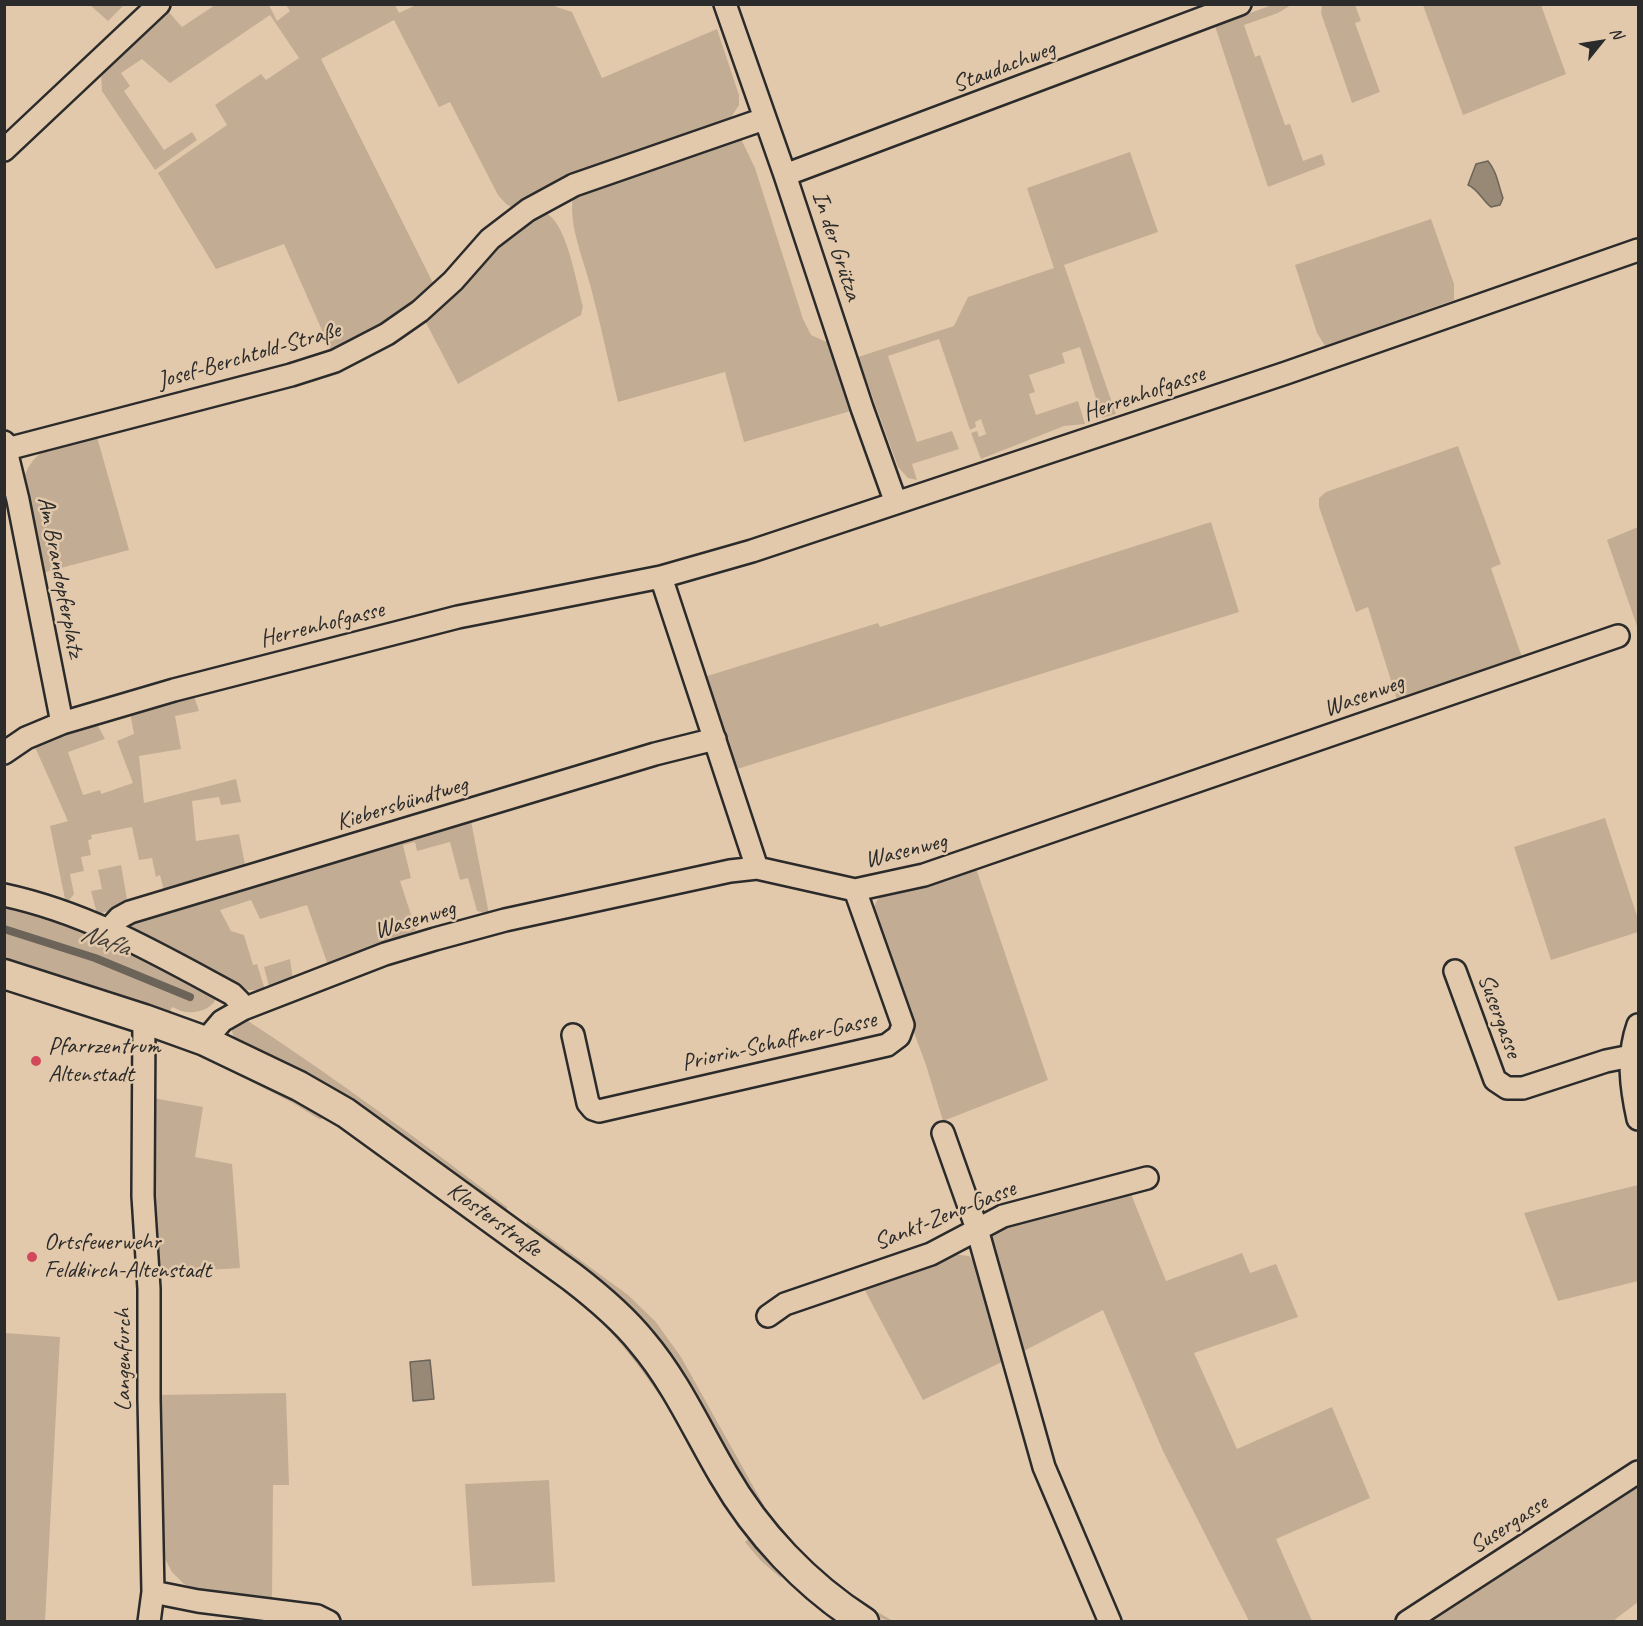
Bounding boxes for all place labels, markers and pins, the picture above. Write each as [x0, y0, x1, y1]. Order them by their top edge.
place label: Pfarrzentrum Altenstadt [48, 1033, 160, 1089]
marker: Pfarrzentrum Altenstadt [29, 1054, 43, 1068]
place label: Ortsfeuerwehr Feldkirch-Altenstadt [44, 1229, 211, 1285]
marker: Ortsfeuerwehr Feldkirch-Altenstadt [25, 1250, 39, 1264]

